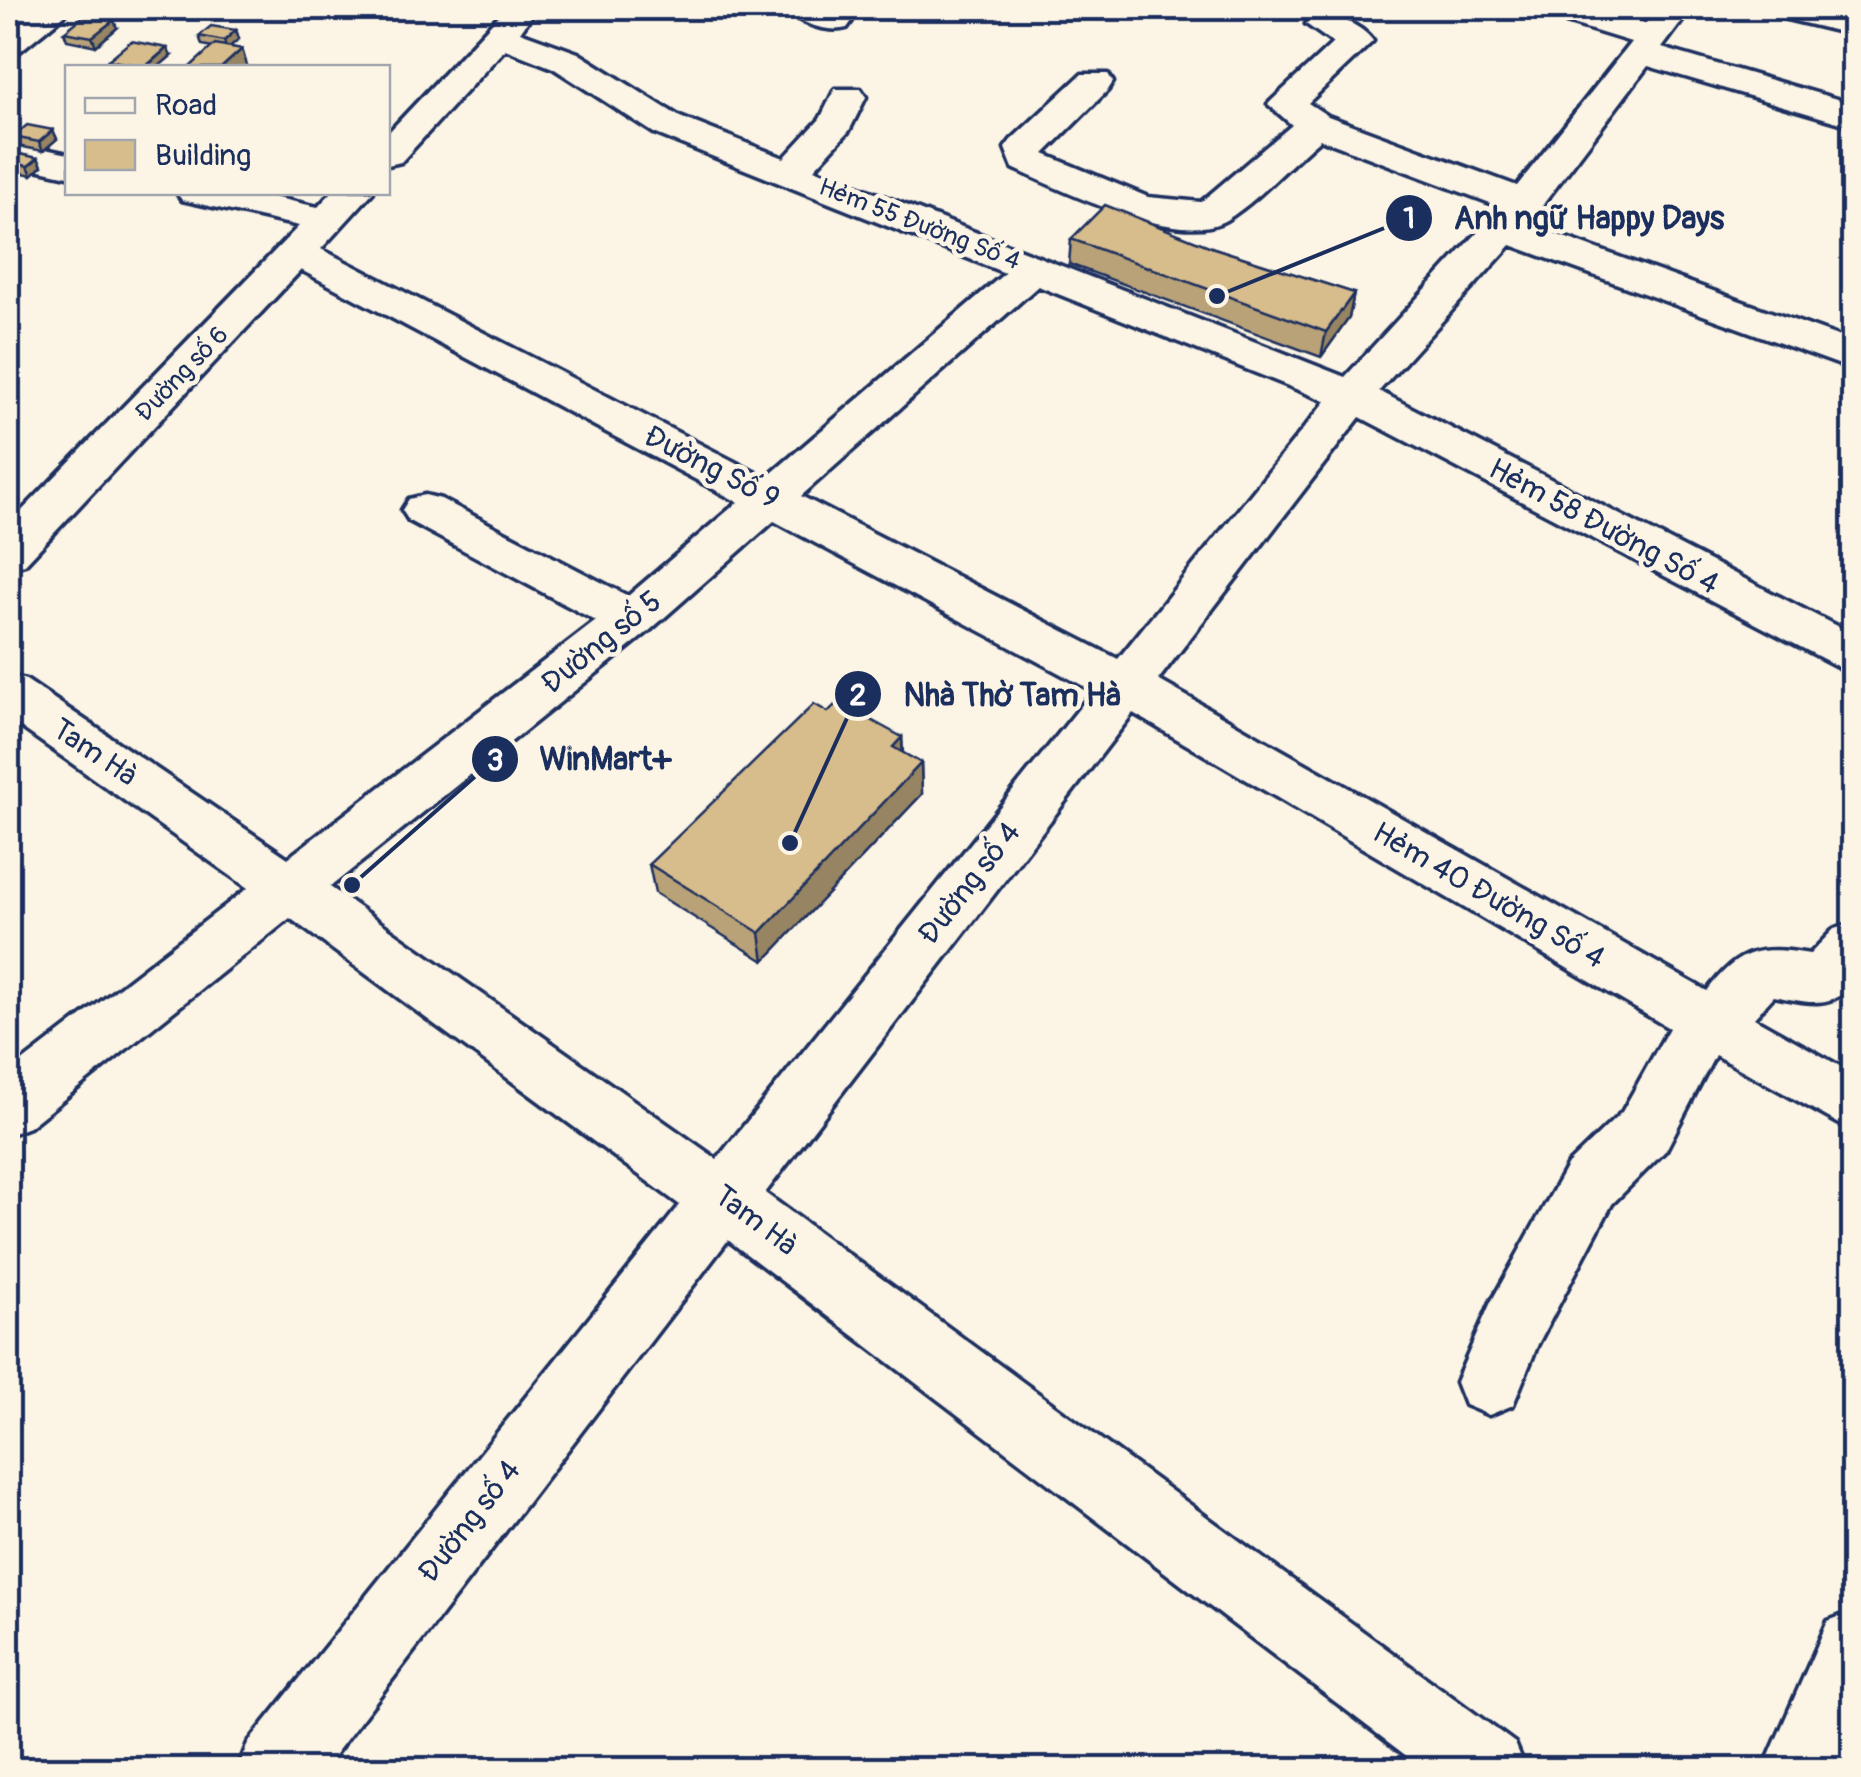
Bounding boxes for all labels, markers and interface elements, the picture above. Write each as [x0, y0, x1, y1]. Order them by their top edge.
legend [65, 65, 390, 195]
text: Road [155, 87, 217, 124]
text: Building [155, 137, 251, 174]
street label: Hẻm 55 Đường Số 4 [814, 171, 1025, 277]
callout: Anh ngữ Happy Days [1384, 187, 1744, 249]
text: Anh ngữ Happy Days [1454, 199, 1725, 239]
text: 1 [1403, 200, 1415, 237]
street label: Đường số 6 [128, 319, 235, 428]
street label: Đường Số 9 [638, 418, 786, 517]
street label: Hẻm 58 Đường Số 4 [1483, 450, 1725, 603]
street label: Đường số 5 [534, 583, 669, 702]
callout: Nhà Thờ Tam Hà [833, 663, 1140, 725]
text: Nhà Thờ Tam Hà [903, 676, 1121, 716]
text: 2 [850, 677, 866, 714]
street label: Tam Hà [45, 711, 144, 794]
callout: WinMart+ [470, 728, 691, 790]
text: WinMart+ [539, 740, 672, 780]
text: 3 [487, 742, 503, 779]
street label: Hẻm 40 Đường Số 4 [1366, 814, 1611, 977]
street label: Đường số 4 [910, 815, 1029, 952]
street label: Tam Hà [707, 1177, 805, 1264]
street label: Đường số 4 [410, 1453, 529, 1590]

